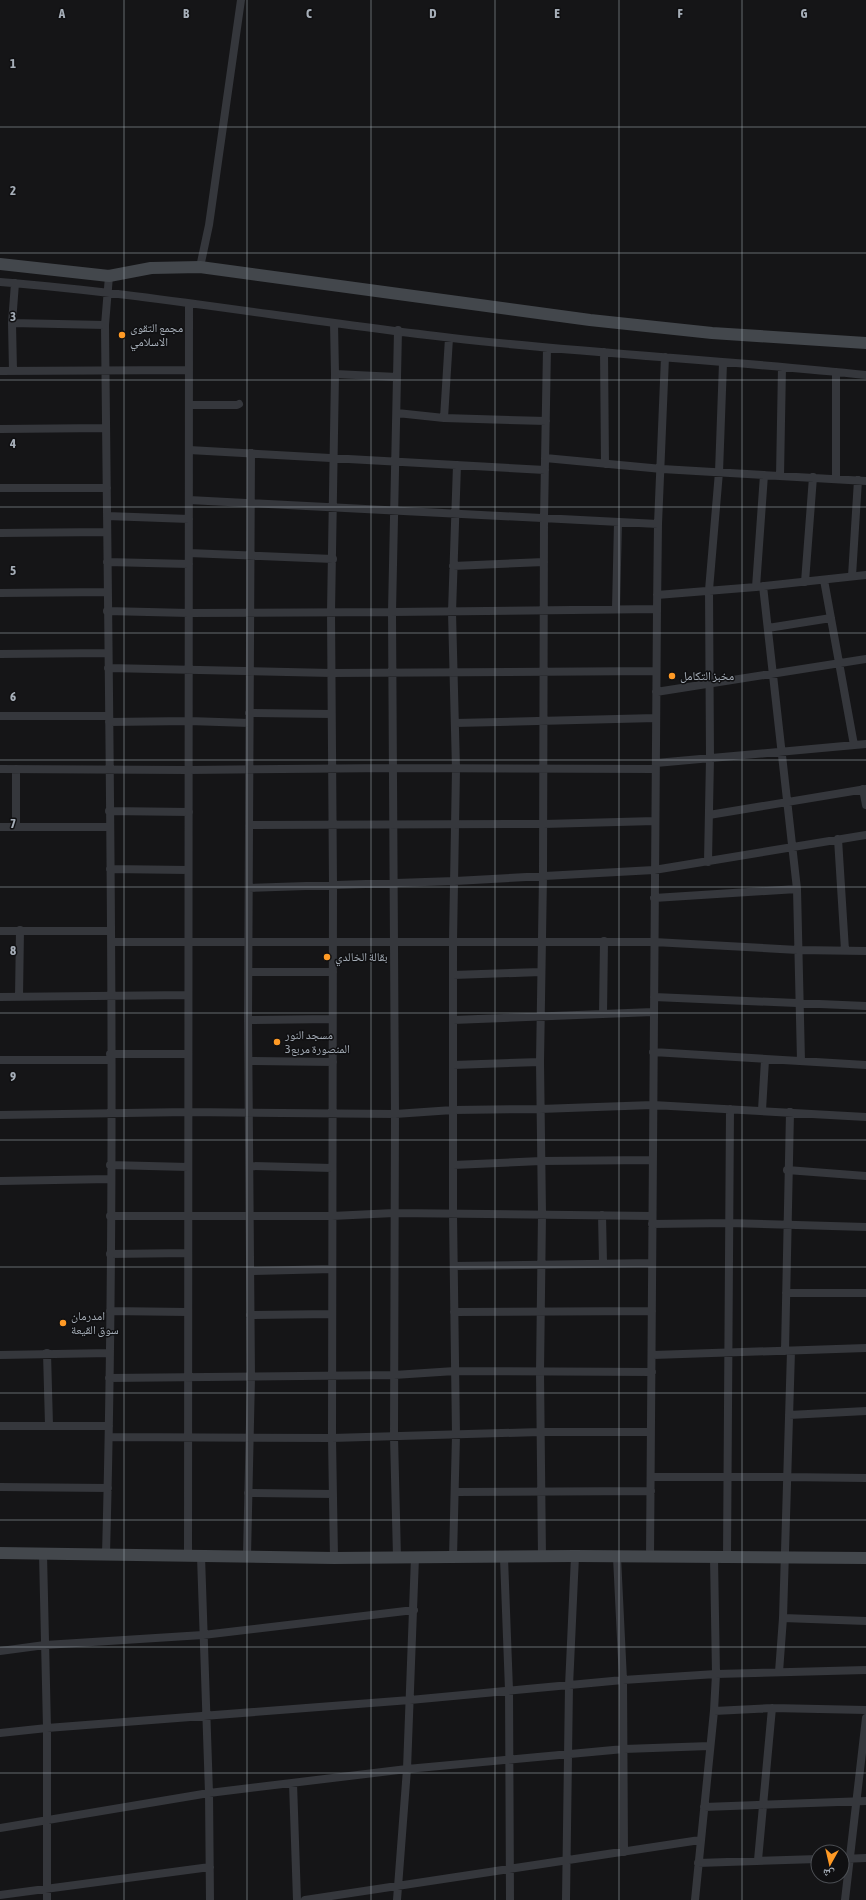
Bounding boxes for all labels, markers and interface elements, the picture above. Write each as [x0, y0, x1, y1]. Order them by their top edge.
text: A [58, 6, 66, 21]
text: B [183, 6, 190, 21]
text: C [306, 6, 312, 21]
text: D [429, 6, 437, 21]
text: E [554, 6, 560, 21]
text: F [677, 6, 683, 21]
text: G [801, 6, 808, 21]
text: 1 [10, 56, 16, 71]
text: 2 [10, 183, 16, 198]
text: 3 [10, 309, 16, 324]
place label: مجمع التقوى الاسلامي [130, 321, 183, 352]
marker: مجمع التقوى الاسلامي [117, 330, 127, 340]
text: 4 [9, 436, 16, 451]
text: 5 [10, 563, 16, 578]
place label: مخبز التكامل [680, 669, 734, 683]
marker: مخبز التكامل [667, 671, 677, 681]
text: 6 [10, 689, 16, 704]
text: 7 [10, 816, 16, 831]
text: 8 [10, 943, 16, 958]
place label: بقالة الخالدي [335, 950, 388, 967]
marker: بقالة الخالدي [322, 952, 332, 962]
place label: مسجد النور المنصورة مربع3 [284, 1028, 350, 1056]
marker: مسجد النور المنصورة مربع3 [272, 1037, 282, 1047]
text: 9 [10, 1069, 16, 1084]
place label: امدرمان سوق القيعة [71, 1309, 119, 1337]
marker: امدرمان سوق القيعة [58, 1318, 68, 1328]
north arrow [810, 1844, 850, 1884]
text: ش [822, 1865, 836, 1881]

